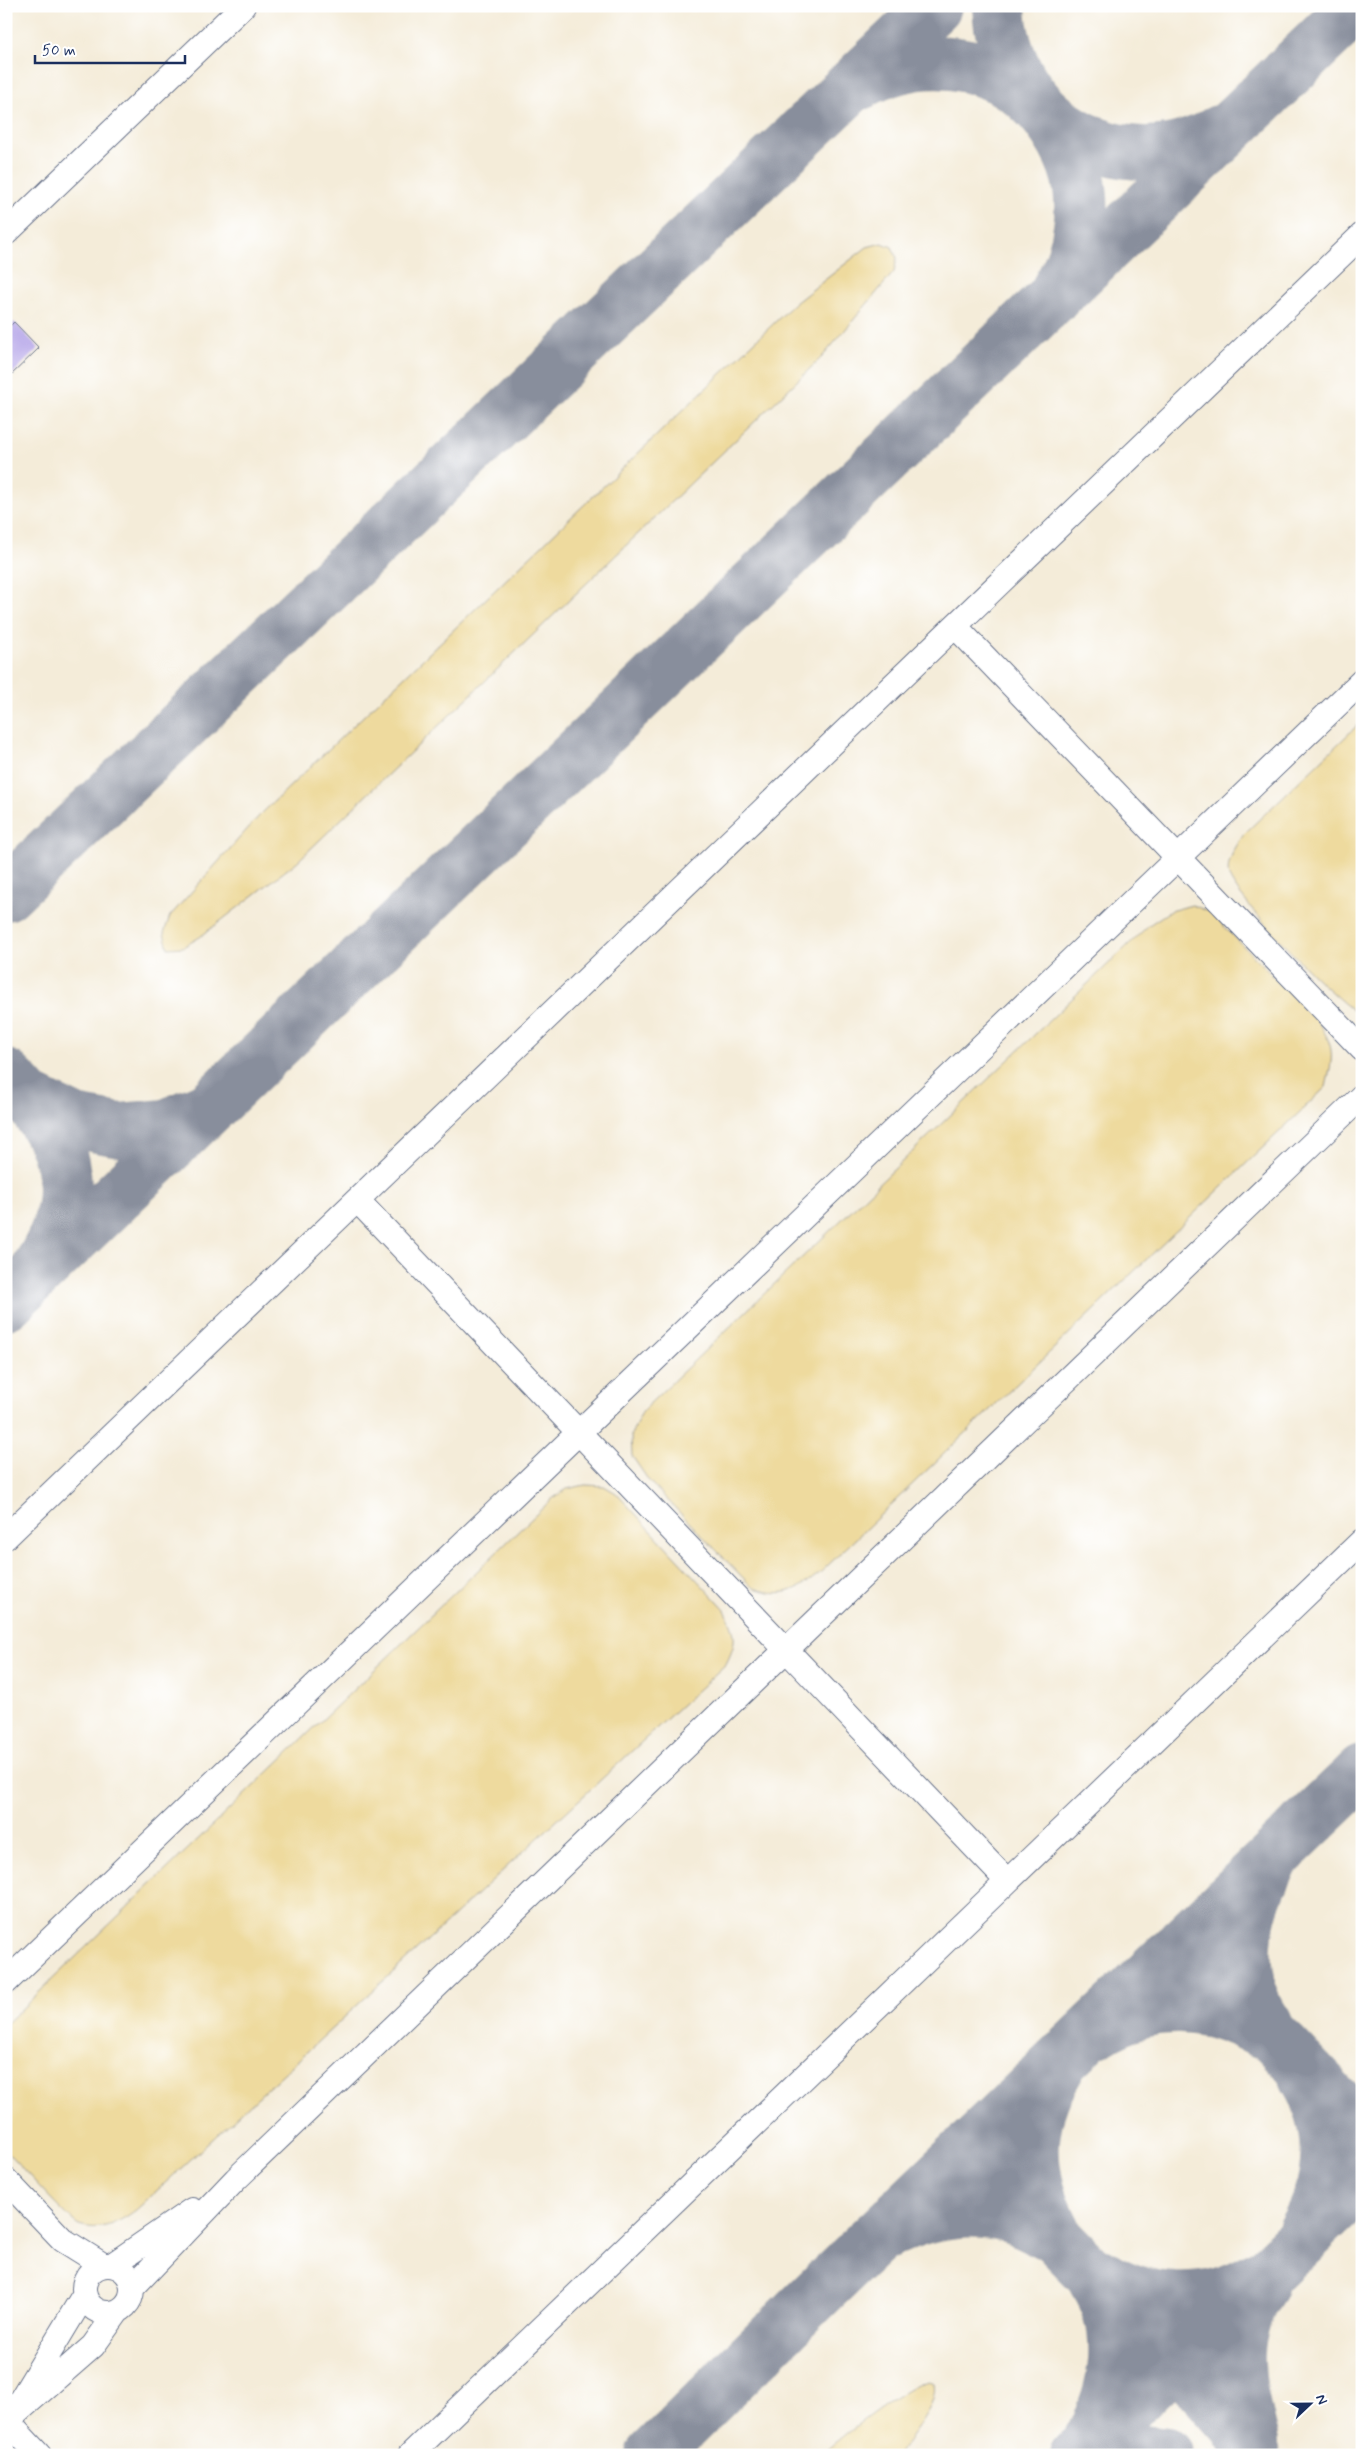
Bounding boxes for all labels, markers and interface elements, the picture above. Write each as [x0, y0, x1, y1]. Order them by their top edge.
scale bar [35, 32, 185, 64]
text: 50 m [42, 41, 76, 61]
north arrow [1286, 2378, 1336, 2428]
text: N [1311, 2392, 1331, 2407]

